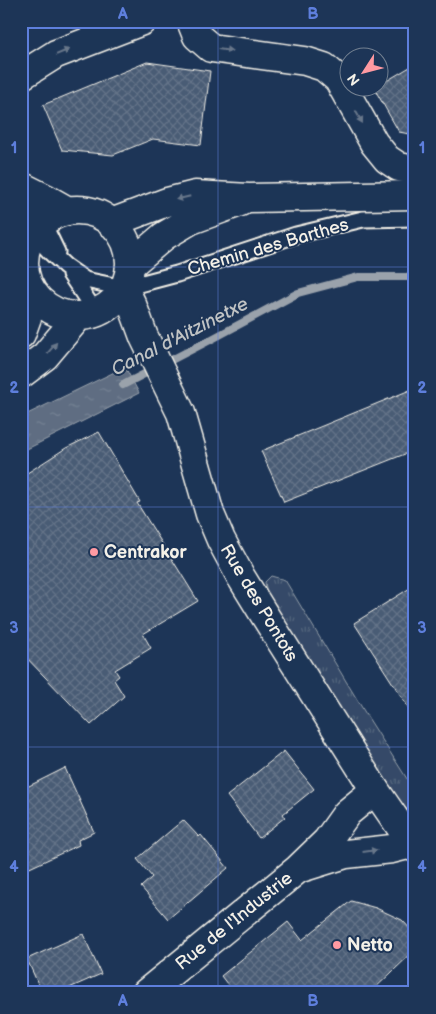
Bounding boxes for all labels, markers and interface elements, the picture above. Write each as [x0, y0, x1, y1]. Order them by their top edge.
text: A [117, 5, 128, 24]
text: B [307, 5, 319, 24]
one-way arrow [217, 46, 233, 54]
one-way arrow [56, 48, 71, 55]
north arrow [338, 48, 388, 98]
text: N [344, 70, 364, 89]
one-way arrow [355, 110, 364, 124]
text: 1 [11, 139, 17, 158]
text: 1 [419, 139, 425, 158]
one-way arrow [176, 194, 191, 202]
street label: Chemin des Barthes [185, 214, 351, 280]
water label: Canal d'Aitzinetxe [108, 293, 252, 381]
one-way arrow [46, 342, 58, 354]
text: 2 [9, 379, 19, 398]
text: 2 [417, 379, 427, 398]
street label: Rue des Pontots [216, 540, 302, 666]
place label: Centrakor [104, 542, 188, 563]
marker: Centrakor [88, 546, 100, 558]
text: 3 [9, 619, 19, 638]
text: 3 [417, 619, 427, 638]
one-way arrow [362, 847, 378, 855]
text: 4 [9, 858, 19, 877]
text: 4 [417, 858, 427, 877]
street label: Rue de l'Industrie [171, 867, 297, 975]
place label: Netto [347, 935, 393, 956]
marker: Netto [331, 939, 343, 951]
text: A [117, 992, 128, 1011]
text: B [307, 992, 319, 1011]

